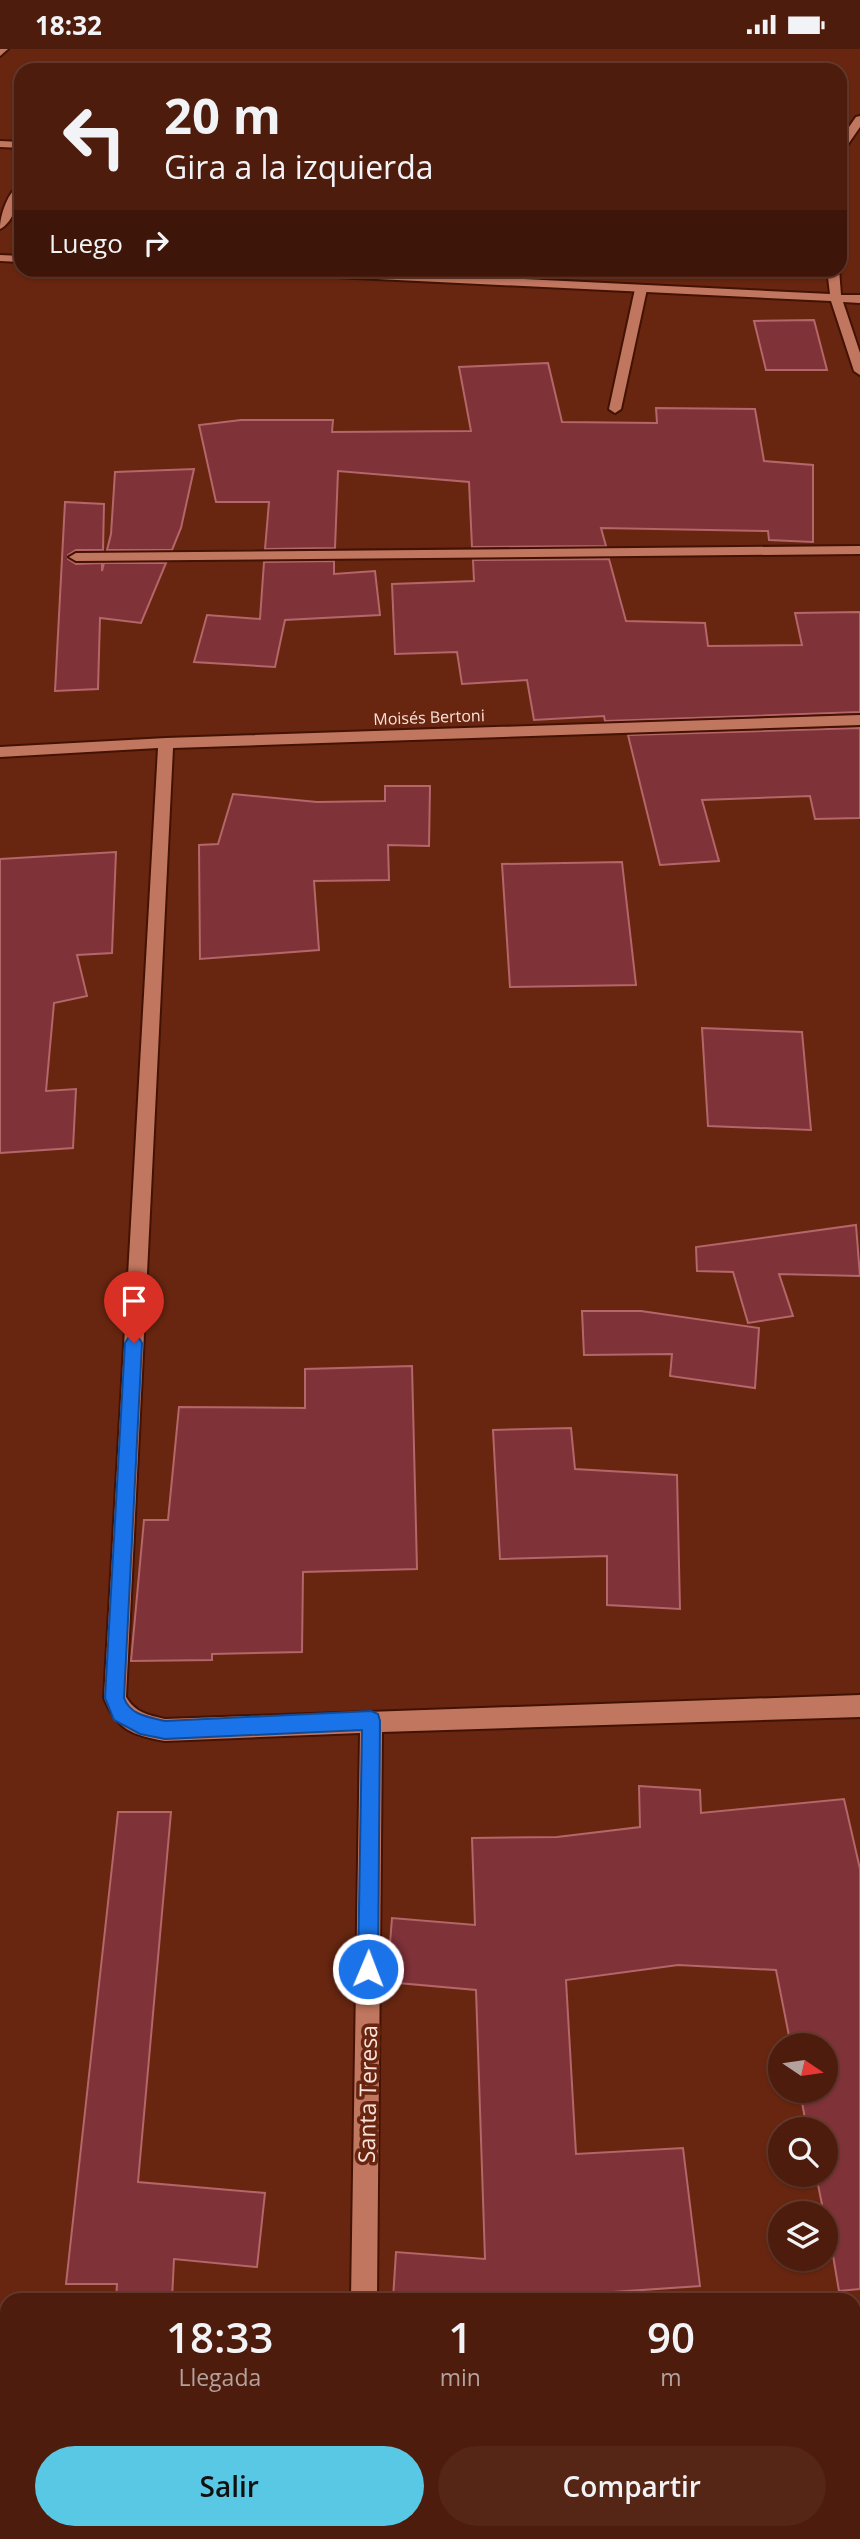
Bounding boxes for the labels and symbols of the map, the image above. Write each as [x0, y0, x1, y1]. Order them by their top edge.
street label: Moisés Bertoni [373, 704, 485, 730]
pin [104, 1271, 164, 1343]
position arrow [331, 1932, 405, 2006]
street label: Santa Teresa [350, 2025, 384, 2163]
north arrow [768, 2033, 838, 2103]

